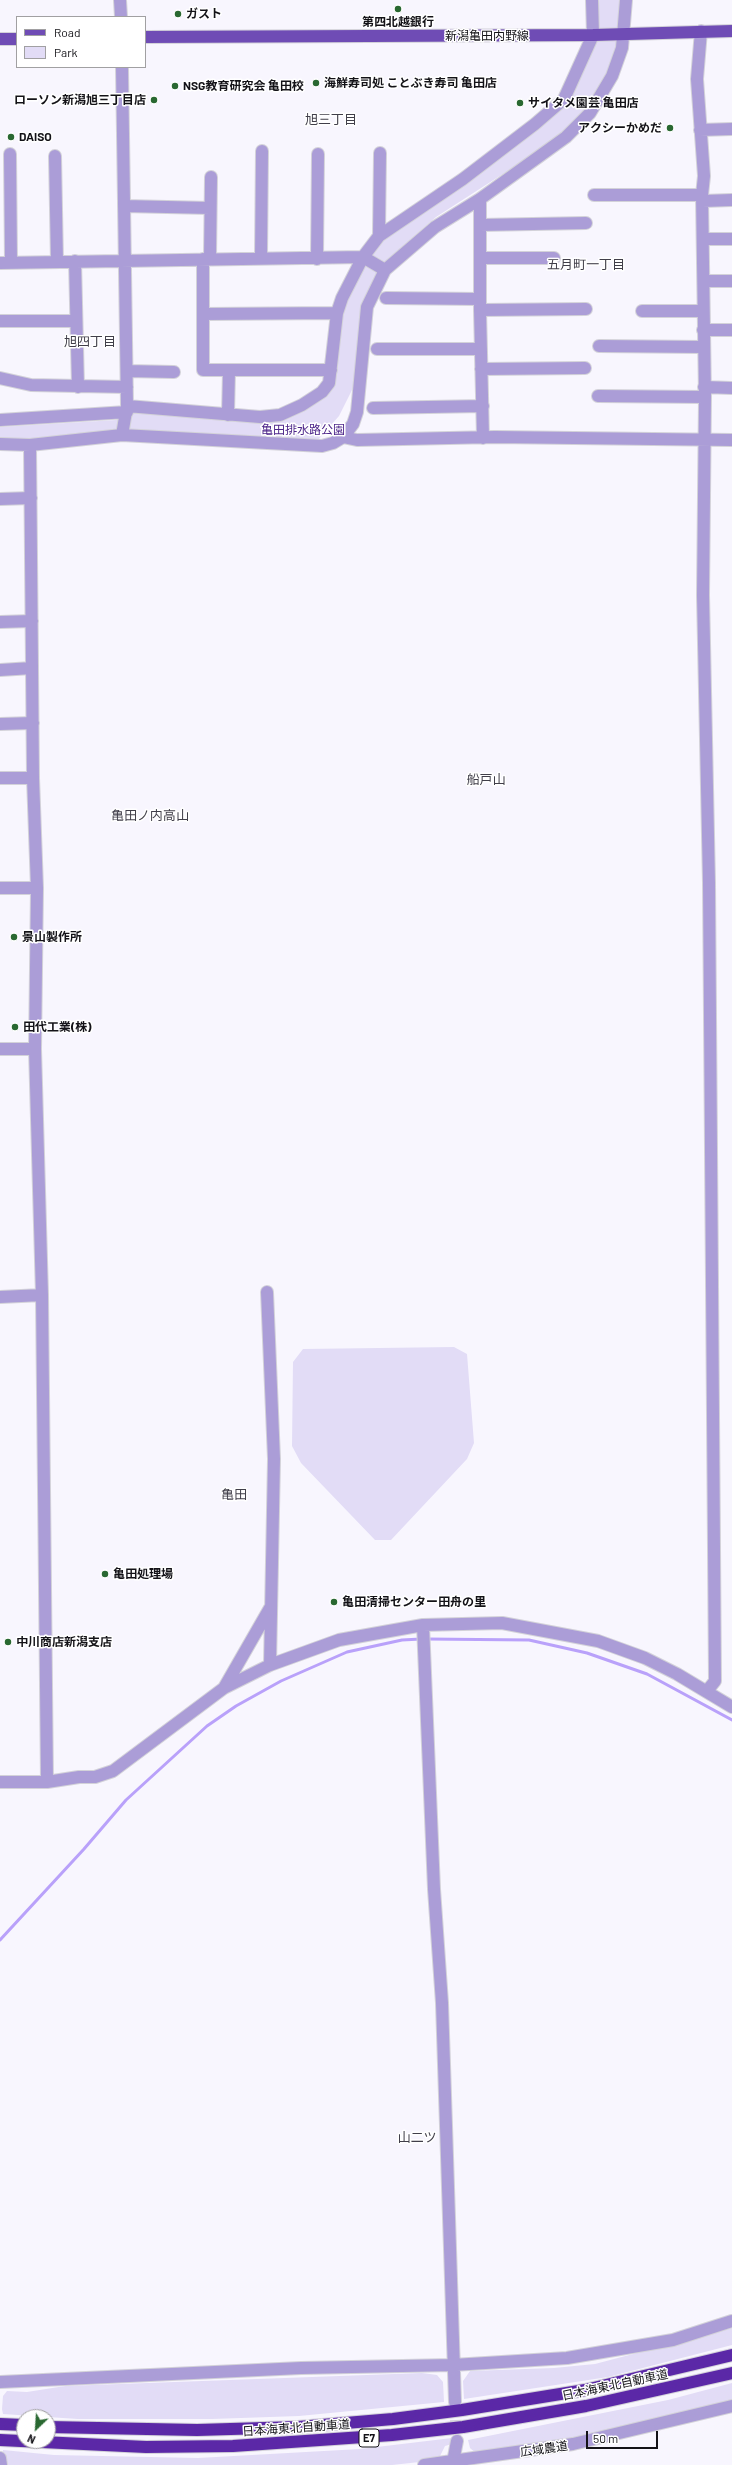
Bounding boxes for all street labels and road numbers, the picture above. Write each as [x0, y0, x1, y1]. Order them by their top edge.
street label: 新潟亀田内野線 [445, 29, 529, 43]
street label: 日本海東北自動車道 [561, 2367, 669, 2403]
street label: 日本海東北自動車道 [242, 2417, 350, 2439]
road number: E7 [359, 2429, 379, 2447]
street label: 広域農道 [519, 2439, 569, 2459]

